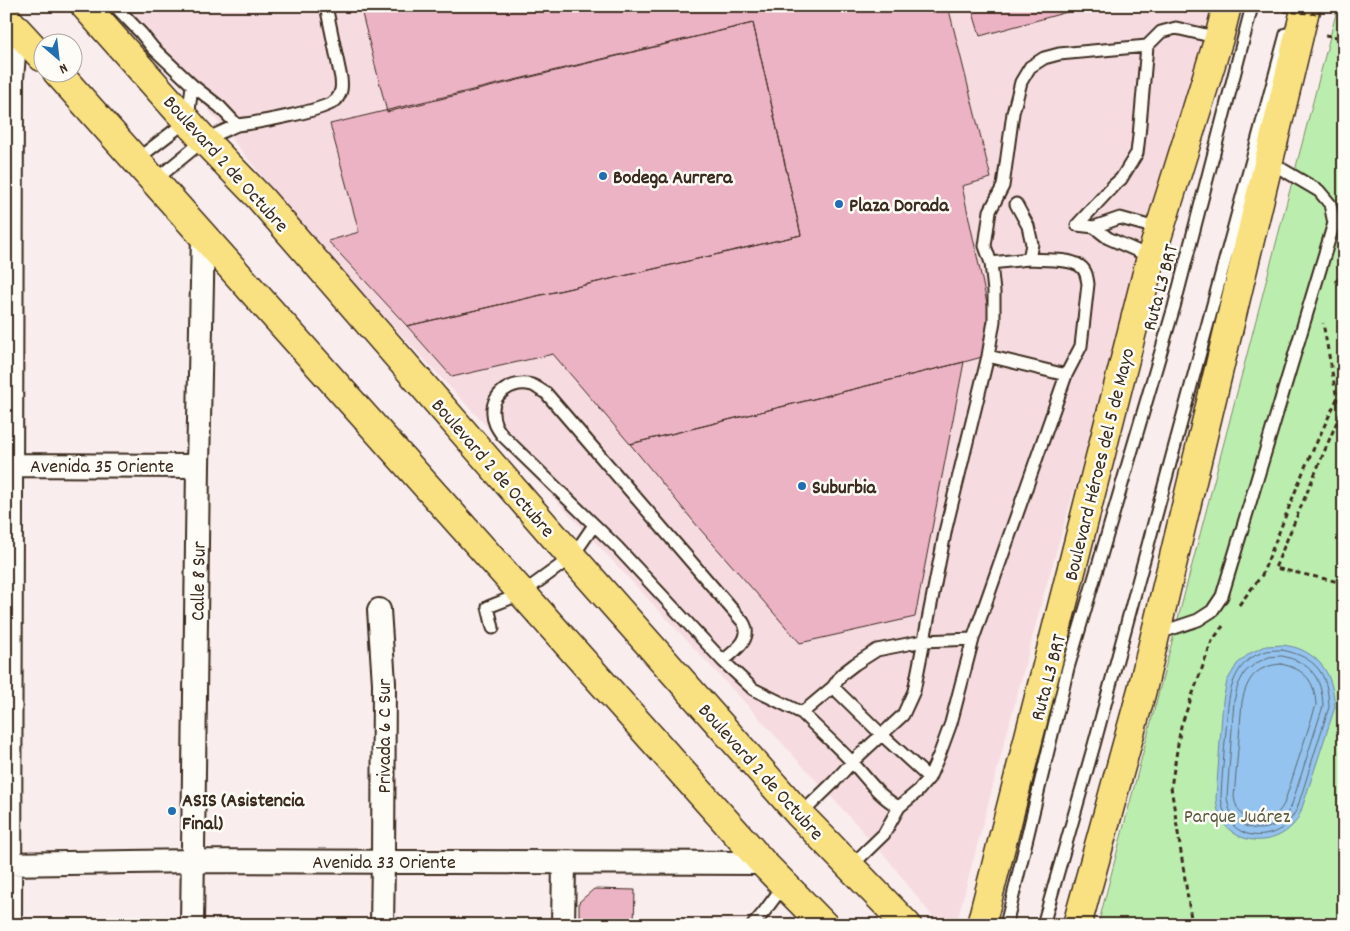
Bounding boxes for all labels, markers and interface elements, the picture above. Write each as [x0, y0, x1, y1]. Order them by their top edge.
north arrow [32, 32, 82, 82]
text: N [55, 57, 71, 78]
street label: Boulevard 2 de Octubre [155, 90, 294, 240]
place label: Bodega Aurrera [613, 165, 733, 193]
marker: Bodega Aurrera [597, 170, 609, 182]
place label: Plaza Dorada [849, 193, 949, 221]
marker: Plaza Dorada [833, 198, 845, 210]
street label: Ruta L3 BRT [1137, 241, 1187, 334]
street label: Boulevard Héroes del 5 de Mayo [1058, 345, 1143, 584]
street label: Boulevard 2 de Octubre [423, 393, 560, 545]
street label: Avenida 35 Oriente [30, 454, 174, 482]
place label: Suburbia [812, 475, 876, 503]
marker: Suburbia [796, 480, 808, 492]
street label: Calle 8 Sur [185, 540, 215, 621]
street label: Ruta L3 BRT [1025, 631, 1075, 724]
street label: Privada 6 C Sur [372, 678, 400, 793]
street label: Boulevard 2 de Octubre [690, 698, 829, 848]
place label: ASIS (Asistencia Final) [182, 788, 305, 839]
park label: Parque Juárez [1184, 804, 1291, 832]
marker: ASIS (Asistencia Final) [166, 805, 178, 817]
street label: Avenida 33 Oriente [312, 850, 456, 878]

